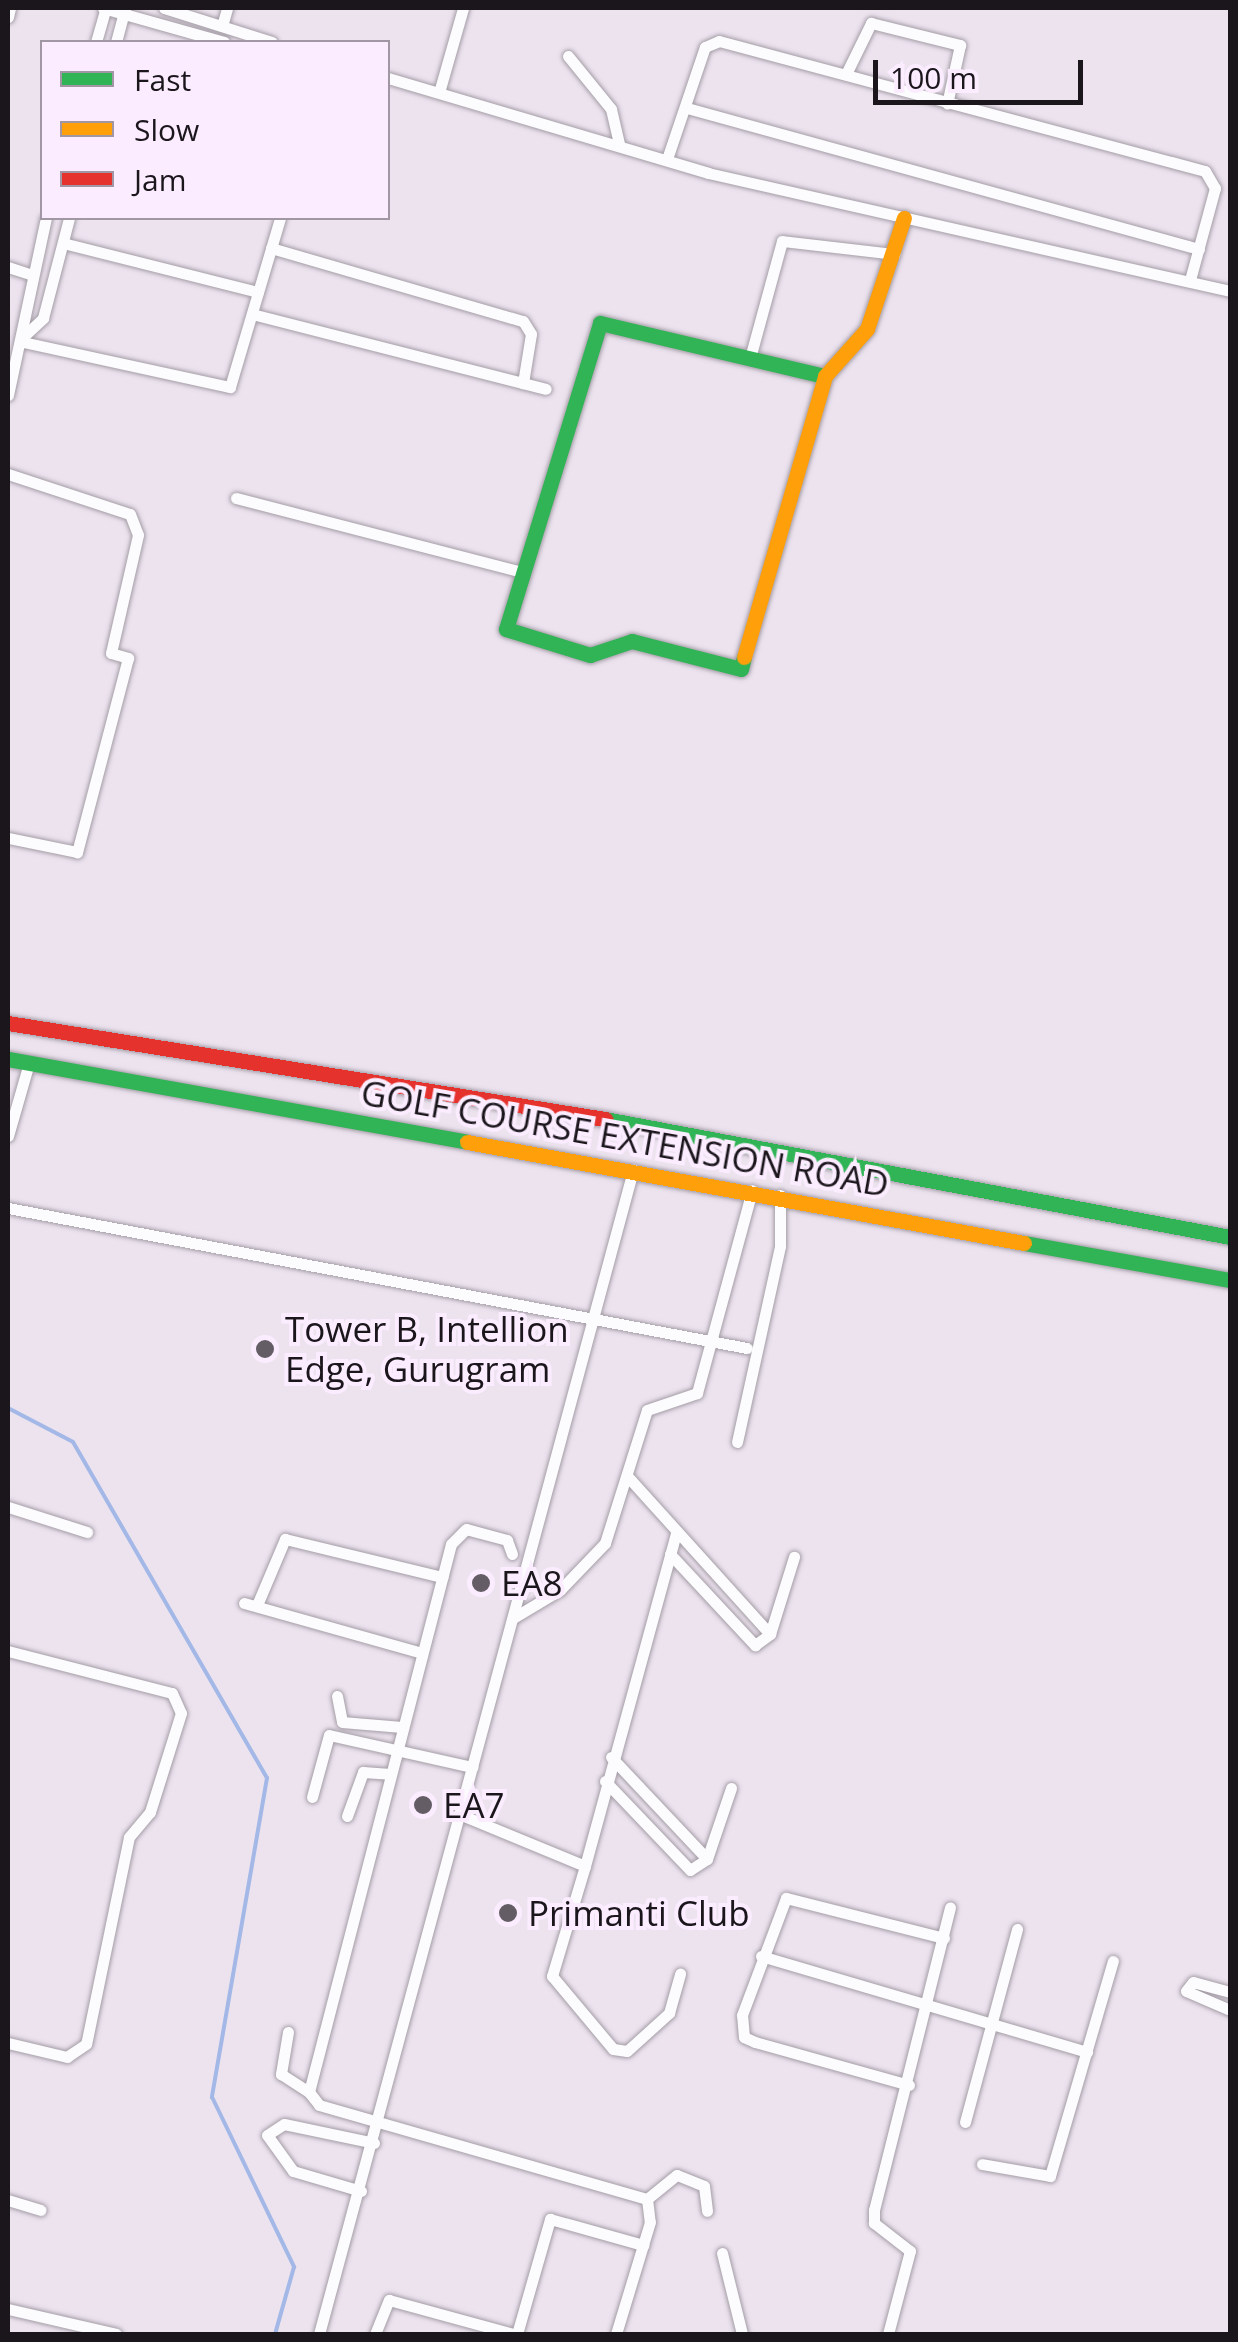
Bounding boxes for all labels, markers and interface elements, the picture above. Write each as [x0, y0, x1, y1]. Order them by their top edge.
legend [40, 40, 390, 220]
scale bar [878, 40, 1088, 102]
text: 100 m [890, 57, 977, 98]
text: Fast [134, 59, 191, 100]
text: Slow [134, 109, 199, 150]
text: Jam [134, 159, 187, 200]
street label: GOLF COURSE EXTENSION ROAD [358, 1071, 892, 1205]
place label: Tower B, Intellion Edge, Gurugram [285, 1308, 569, 1390]
marker: Tower B, Intellion Edge, Gurugram [254, 1338, 276, 1360]
place label: EA8 [501, 1562, 563, 1604]
marker: EA8 [470, 1572, 492, 1594]
place label: EA7 [443, 1784, 505, 1826]
marker: EA7 [412, 1794, 434, 1816]
place label: Primanti Club [528, 1892, 750, 1934]
marker: Primanti Club [497, 1902, 519, 1924]

